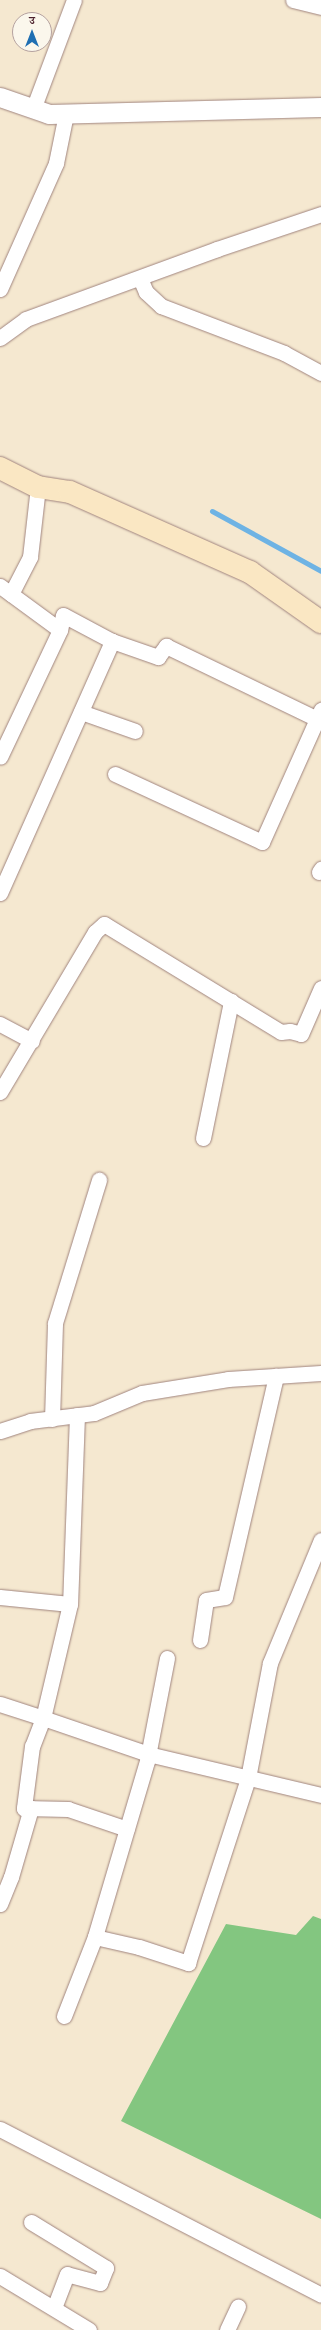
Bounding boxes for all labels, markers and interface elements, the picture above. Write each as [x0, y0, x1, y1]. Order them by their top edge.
north arrow [12, 12, 52, 52]
text: उ [29, 13, 35, 28]

